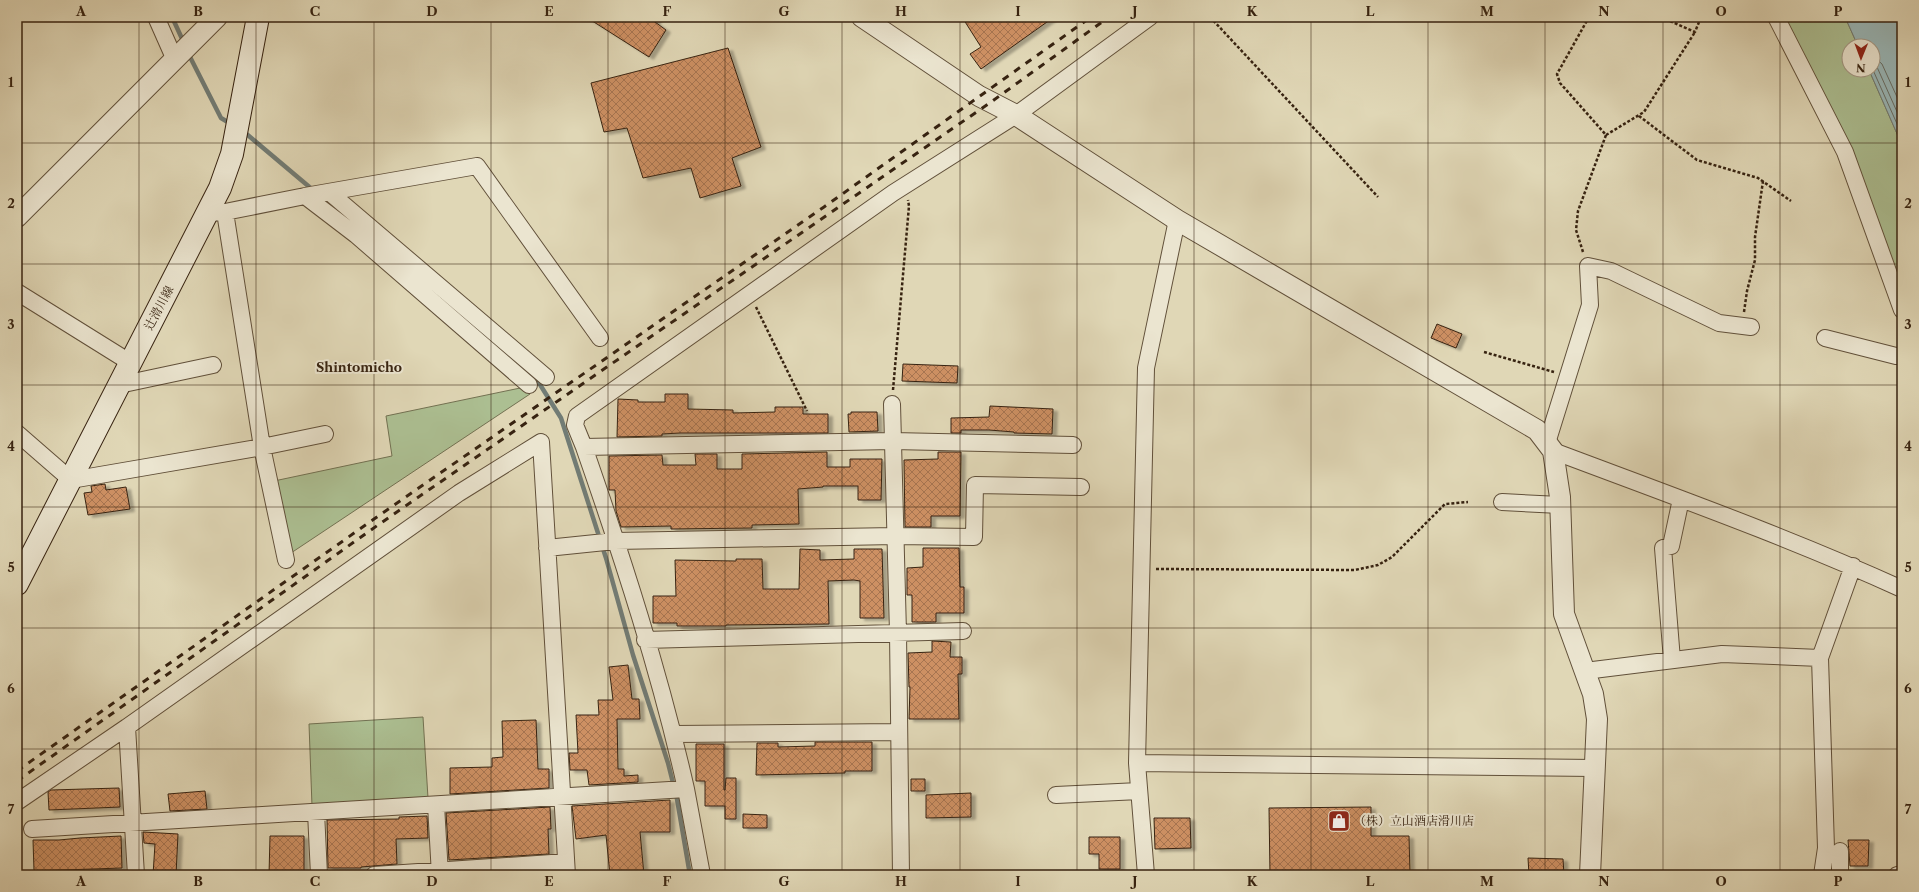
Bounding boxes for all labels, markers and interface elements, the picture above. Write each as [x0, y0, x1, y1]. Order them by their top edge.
text: A [75, 3, 87, 19]
text: B [193, 3, 203, 19]
text: C [310, 3, 320, 19]
text: D [426, 3, 438, 19]
text: E [544, 3, 554, 19]
text: F [663, 3, 672, 19]
text: G [778, 3, 790, 19]
text: H [895, 3, 907, 19]
text: I [1015, 3, 1021, 19]
text: J [1130, 3, 1138, 19]
text: K [1247, 3, 1258, 19]
text: L [1366, 3, 1375, 19]
text: M [1480, 3, 1494, 19]
text: N [1598, 3, 1610, 19]
text: O [1715, 3, 1727, 19]
text: P [1834, 3, 1843, 19]
north arrow [1841, 38, 1881, 78]
text: N [1855, 61, 1866, 75]
text: 1 [8, 74, 14, 90]
text: 1 [1905, 74, 1911, 90]
text: 2 [7, 195, 15, 211]
text: 2 [1904, 195, 1912, 211]
street label: 辻滑川線 [141, 283, 176, 332]
text: 3 [7, 316, 15, 332]
text: 3 [1904, 316, 1912, 332]
district label: Shintomicho [316, 359, 402, 375]
text: 4 [7, 438, 15, 454]
text: 4 [1904, 438, 1912, 454]
text: 5 [7, 559, 15, 575]
text: 5 [1904, 559, 1912, 575]
text: 6 [7, 680, 15, 696]
text: 6 [1904, 680, 1912, 696]
text: 7 [8, 801, 15, 817]
text: 7 [1905, 801, 1912, 817]
shop icon: （株）立山酒店滑川店 [1326, 808, 1352, 834]
place label: （株）立山酒店滑川店 [1354, 813, 1474, 828]
text: A [75, 873, 87, 889]
text: B [193, 873, 203, 889]
text: C [310, 873, 320, 889]
text: D [426, 873, 438, 889]
text: E [544, 873, 554, 889]
text: F [663, 873, 672, 889]
text: G [778, 873, 790, 889]
text: H [895, 873, 907, 889]
text: I [1015, 873, 1021, 889]
text: J [1130, 873, 1138, 889]
text: K [1247, 873, 1258, 889]
text: L [1366, 873, 1375, 889]
text: M [1480, 873, 1494, 889]
text: N [1598, 873, 1610, 889]
text: O [1715, 873, 1727, 889]
text: P [1834, 873, 1843, 889]

